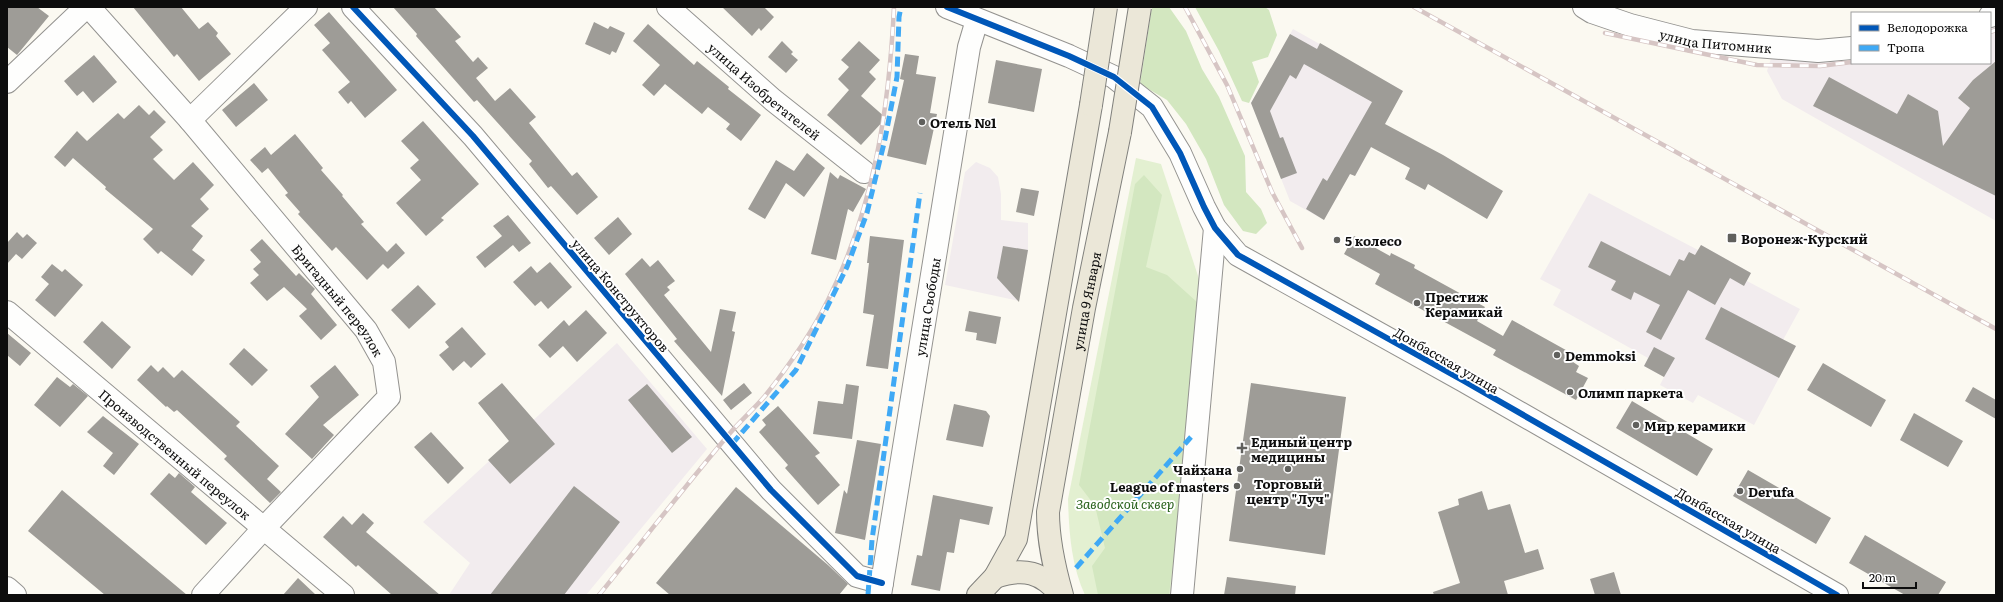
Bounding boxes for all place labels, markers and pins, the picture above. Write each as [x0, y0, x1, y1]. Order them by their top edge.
place label: Отель №1 [930, 113, 997, 132]
marker: Отель №1 [917, 117, 927, 127]
place label: Воронеж-Курский [1741, 229, 1868, 248]
place label: 5 колесо [1345, 231, 1402, 250]
marker: Воронеж-Курский [1726, 232, 1738, 244]
marker: 5 колесо [1332, 235, 1342, 245]
place label: Престиж Керамикай [1425, 287, 1503, 321]
marker: Престиж Керамикай [1412, 298, 1422, 308]
place label: Demmoksi [1565, 346, 1636, 365]
marker: Demmoksi [1552, 350, 1562, 360]
place label: Олимп паркета [1578, 383, 1684, 402]
marker: Олимп паркета [1565, 387, 1575, 397]
place label: Мир керамики [1644, 416, 1746, 435]
marker: Мир керамики [1631, 420, 1641, 430]
place label: Единый центр медицины [1251, 432, 1352, 466]
marker: Единый центр медицины [1236, 442, 1248, 454]
place label: Чайхана [1173, 460, 1232, 479]
marker: Чайхана [1235, 464, 1245, 474]
marker: Торговый центр "Луч" [1283, 464, 1293, 474]
place label: Торговый центр "Луч" [1246, 474, 1330, 508]
place label: League of masters [1110, 477, 1229, 496]
marker: League of masters [1232, 481, 1242, 491]
place label: Derufa [1748, 482, 1795, 501]
marker: Derufa [1735, 486, 1745, 496]

